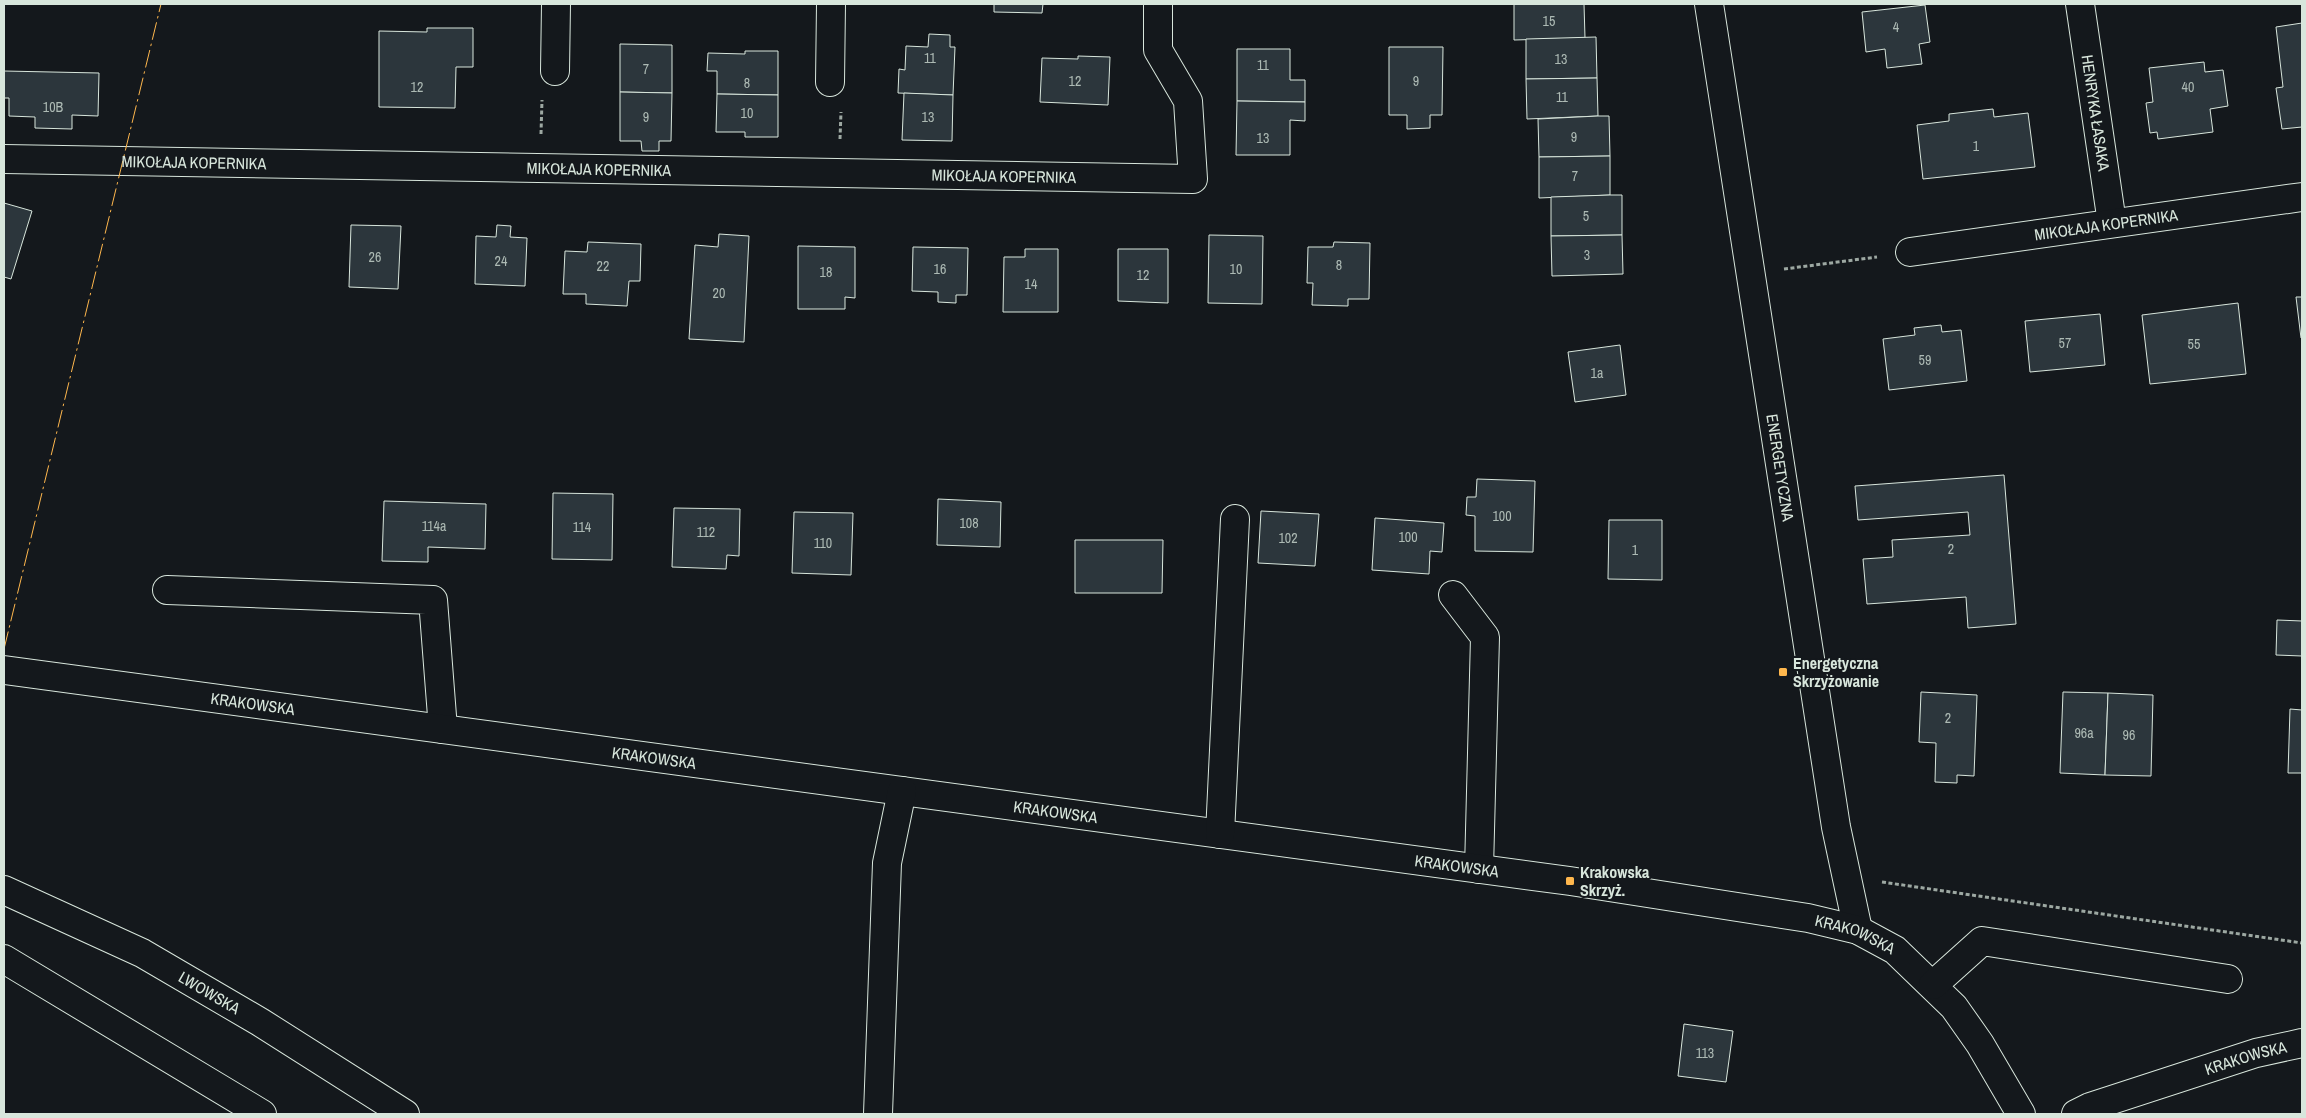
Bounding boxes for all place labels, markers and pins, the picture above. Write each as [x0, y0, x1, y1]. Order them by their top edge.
place label: Energetyczna Skrzyżowanie [1793, 652, 1879, 692]
marker: Energetyczna Skrzyżowanie [1777, 666, 1789, 678]
place label: Krakowska Skrzyż. [1580, 861, 1650, 901]
marker: Krakowska Skrzyż. [1564, 875, 1576, 887]

